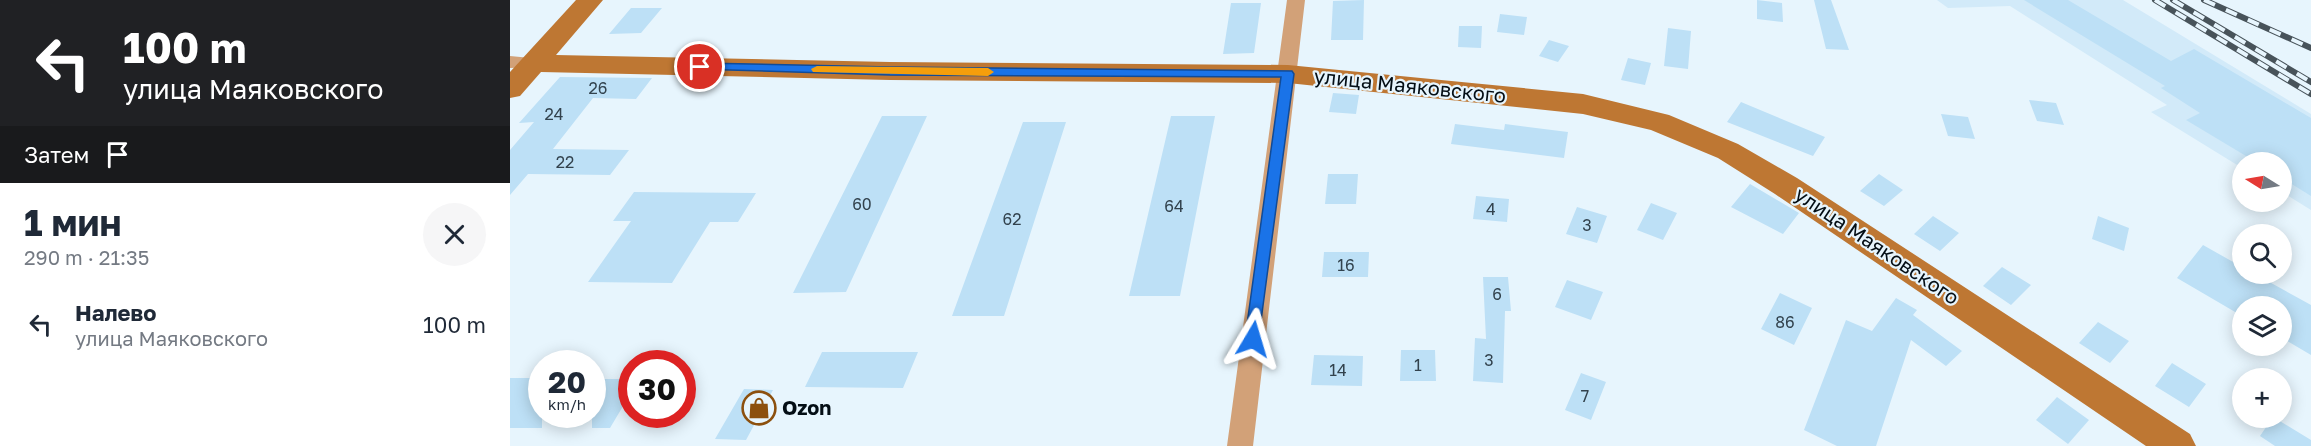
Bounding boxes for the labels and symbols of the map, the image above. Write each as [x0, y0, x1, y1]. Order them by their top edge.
pin [674, 41, 725, 92]
street label: улица Маяковского [1313, 63, 1507, 107]
house number: 26 [589, 78, 607, 98]
house number: 24 [544, 104, 564, 124]
house number: 22 [556, 152, 574, 172]
north arrow [2232, 152, 2292, 212]
street label: улица Маяковского [1791, 181, 1964, 309]
house number: 60 [852, 194, 872, 214]
house number: 64 [1164, 196, 1184, 216]
house number: 4 [1486, 199, 1496, 219]
house number: 62 [1003, 209, 1021, 229]
house number: 3 [1582, 215, 1592, 235]
house number: 16 [1337, 255, 1355, 275]
house number: 6 [1492, 284, 1502, 304]
position arrow [1221, 307, 1285, 371]
house number: 86 [1775, 312, 1795, 332]
speed limit sign: 30 [618, 350, 696, 428]
house number: 3 [1484, 350, 1494, 370]
house number: 1 [1414, 355, 1422, 375]
house number: 14 [1329, 360, 1347, 380]
house number: 7 [1581, 386, 1589, 406]
shop icon: Ozon [741, 390, 777, 426]
place label: Ozon [782, 395, 831, 419]

